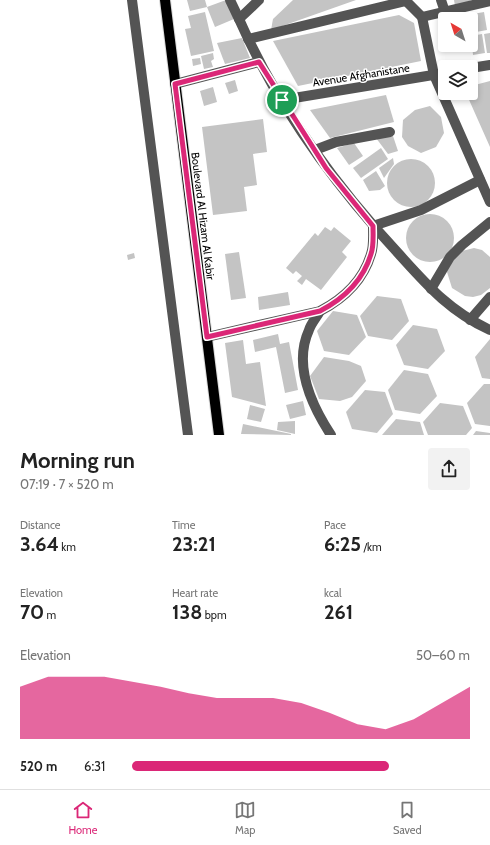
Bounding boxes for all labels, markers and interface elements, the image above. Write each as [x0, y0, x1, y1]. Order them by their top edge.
north arrow [438, 12, 478, 52]
map controls [438, 12, 478, 100]
street label: Avenue Afghanistane [311, 60, 411, 90]
button: layers [438, 60, 478, 100]
pin [265, 83, 299, 117]
icon: arrive [271, 89, 293, 111]
street label: Boulevard Al Hizam Al Kabir [188, 151, 218, 281]
text: Morning run [20, 447, 135, 474]
button: share [428, 448, 470, 490]
text: 07:19 · 7 × 520 m [20, 476, 114, 492]
text: Distance [20, 518, 61, 532]
text: Time [172, 518, 195, 532]
text: Pace [324, 518, 346, 532]
text: 3.64 [20, 532, 59, 556]
text: 23:21 [172, 532, 216, 556]
text: 6:25 [324, 532, 361, 556]
text: km [59, 540, 76, 554]
text: /km [361, 540, 382, 554]
text: Elevation [20, 586, 63, 600]
text: Heart rate [172, 586, 218, 600]
text: kcal [324, 586, 342, 600]
text: 70 [20, 600, 44, 624]
text: 138 [172, 600, 202, 624]
text: 261 [324, 600, 353, 624]
text: m [44, 608, 56, 622]
text: bpm [202, 608, 227, 622]
text: Elevation [20, 647, 71, 663]
text: 50–60 m [416, 647, 470, 663]
text: 520 m [20, 758, 57, 774]
text: 6:31 [84, 758, 105, 774]
tab: Home [68, 799, 97, 837]
tab: Map [234, 799, 256, 837]
tab: Saved [393, 799, 422, 837]

